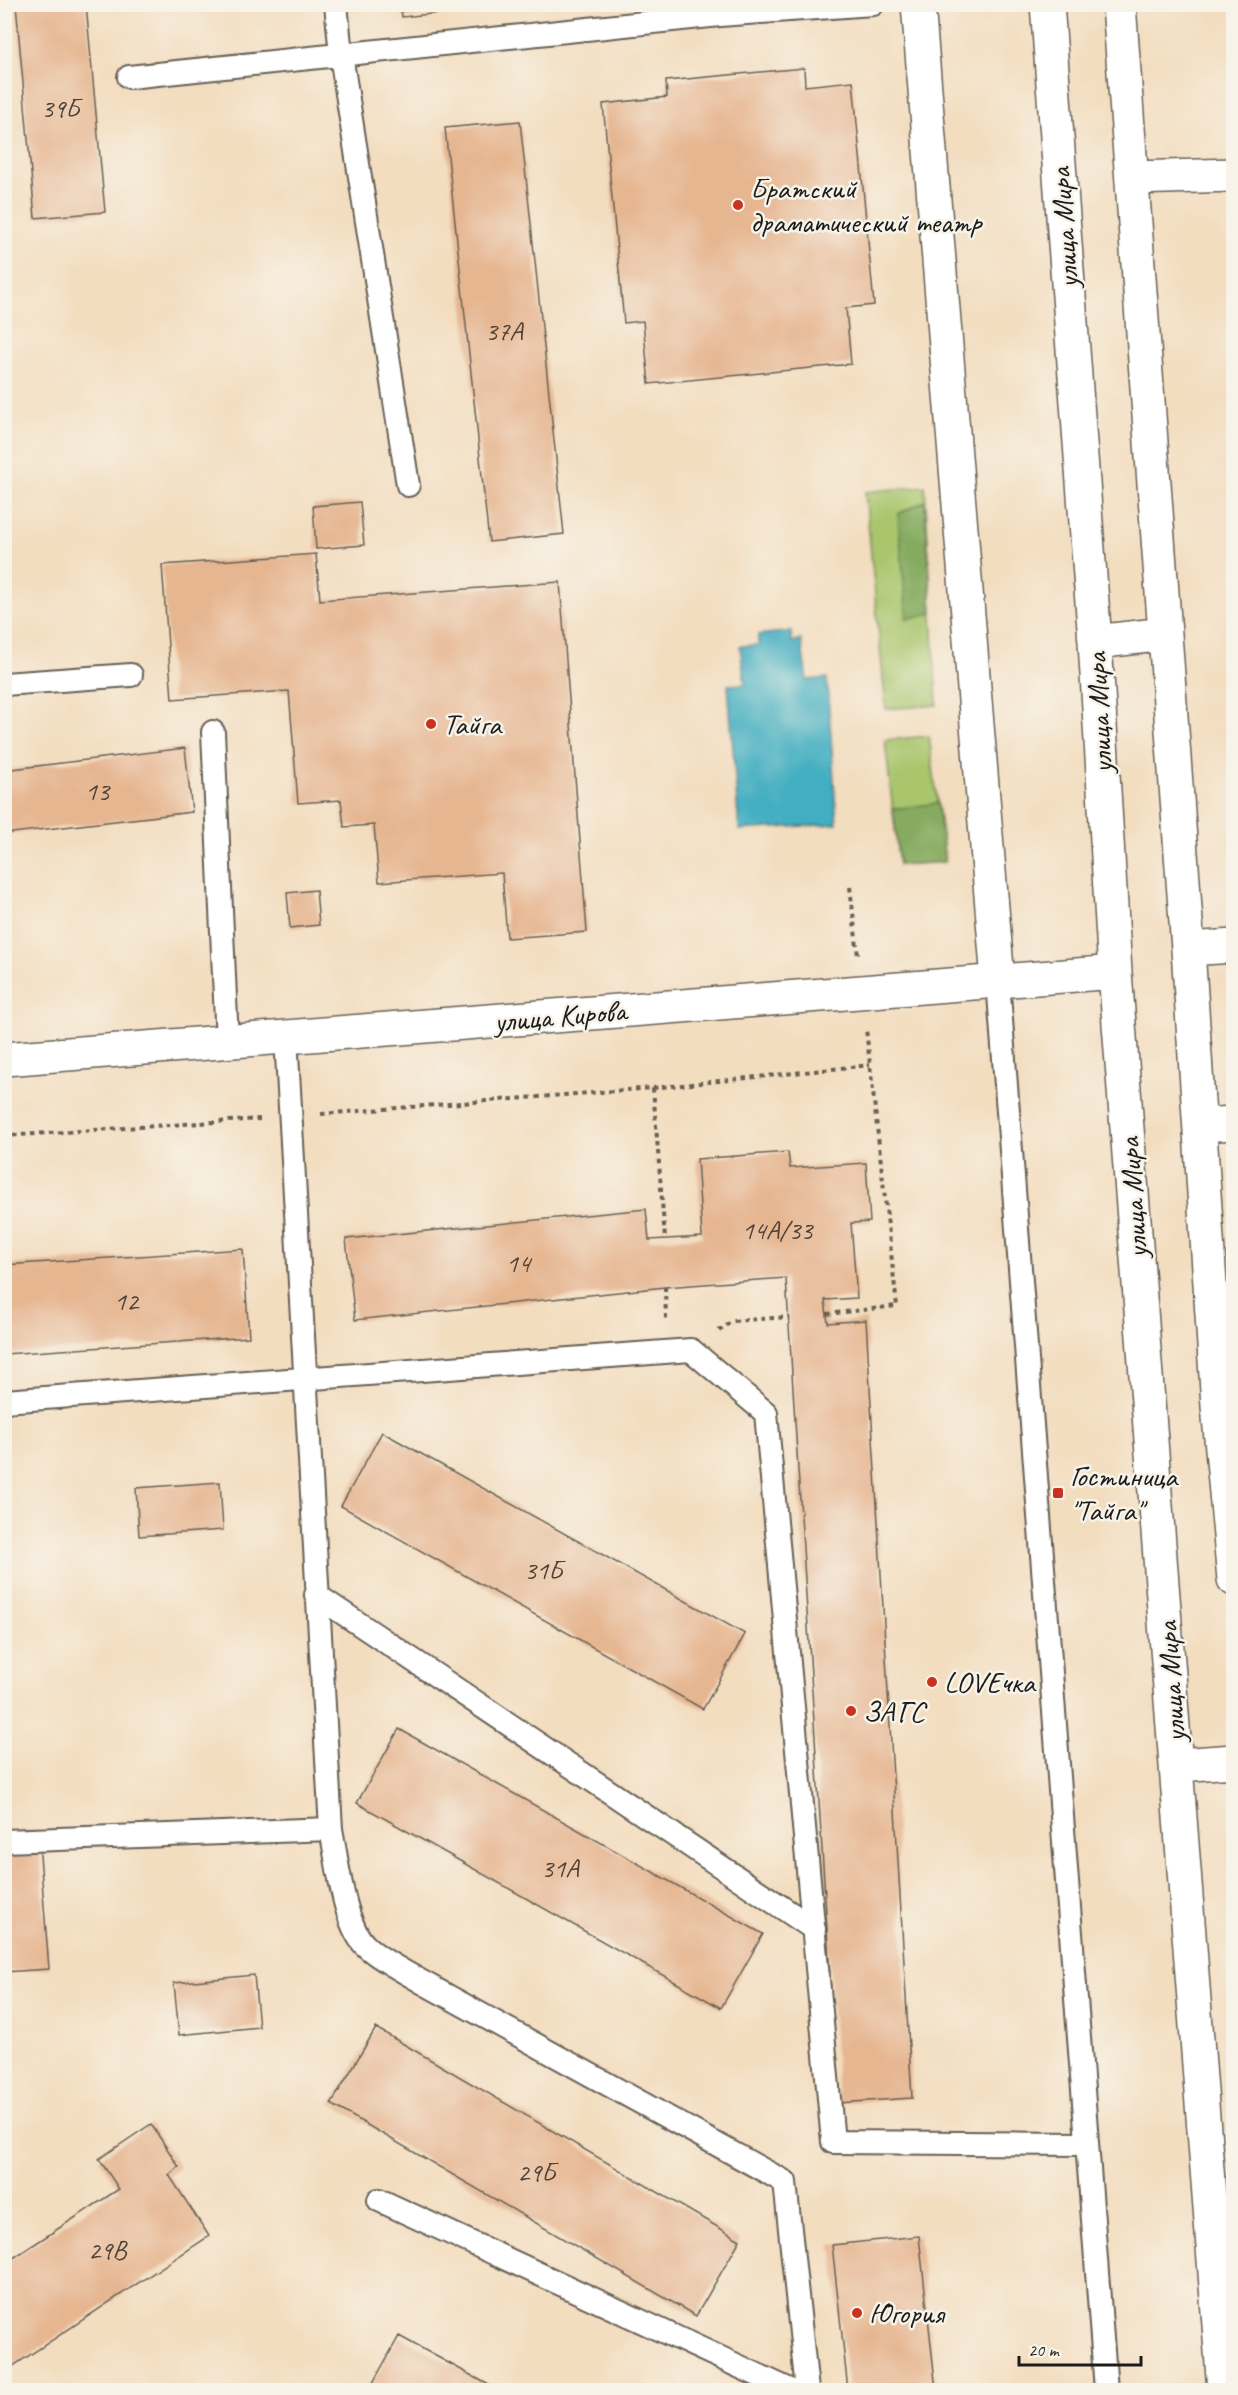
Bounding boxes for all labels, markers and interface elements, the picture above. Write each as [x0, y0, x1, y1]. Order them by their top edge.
house number: 39Б [41, 91, 83, 125]
street label: улица Мира [1041, 165, 1087, 292]
place label: Братский драматический театр [750, 169, 983, 241]
marker: Братский драматический театр [731, 198, 745, 212]
house number: 37А [485, 314, 524, 348]
street label: улица Мира [1077, 650, 1121, 776]
place label: Тайга [443, 705, 503, 743]
marker: Тайга [424, 717, 438, 731]
house number: 13 [85, 774, 111, 808]
street label: улица Кирова [490, 991, 630, 1041]
street label: улица Мира [1110, 1135, 1156, 1262]
house number: 14А/33 [741, 1213, 814, 1247]
house number: 14 [506, 1246, 533, 1280]
house number: 12 [114, 1284, 140, 1318]
place label: Гостиница "Тайга" [1070, 1457, 1179, 1529]
marker: Гостиница "Тайга" [1051, 1486, 1065, 1500]
house number: 31Б [524, 1553, 566, 1587]
street label: улица Мира [1148, 1619, 1194, 1746]
place label: LOVEчка [944, 1663, 1037, 1701]
marker: LOVEчка [925, 1675, 939, 1689]
place label: ЗАГС [863, 1692, 928, 1730]
marker: ЗАГС [844, 1704, 858, 1718]
house number: 31А [541, 1851, 580, 1885]
house number: 29Б [517, 2155, 559, 2189]
house number: 29В [88, 2233, 128, 2267]
place label: Югория [869, 2294, 947, 2332]
marker: Югория [850, 2306, 864, 2320]
scale bar [1019, 2329, 1140, 2367]
text: 20 m [1028, 2339, 1061, 2361]

